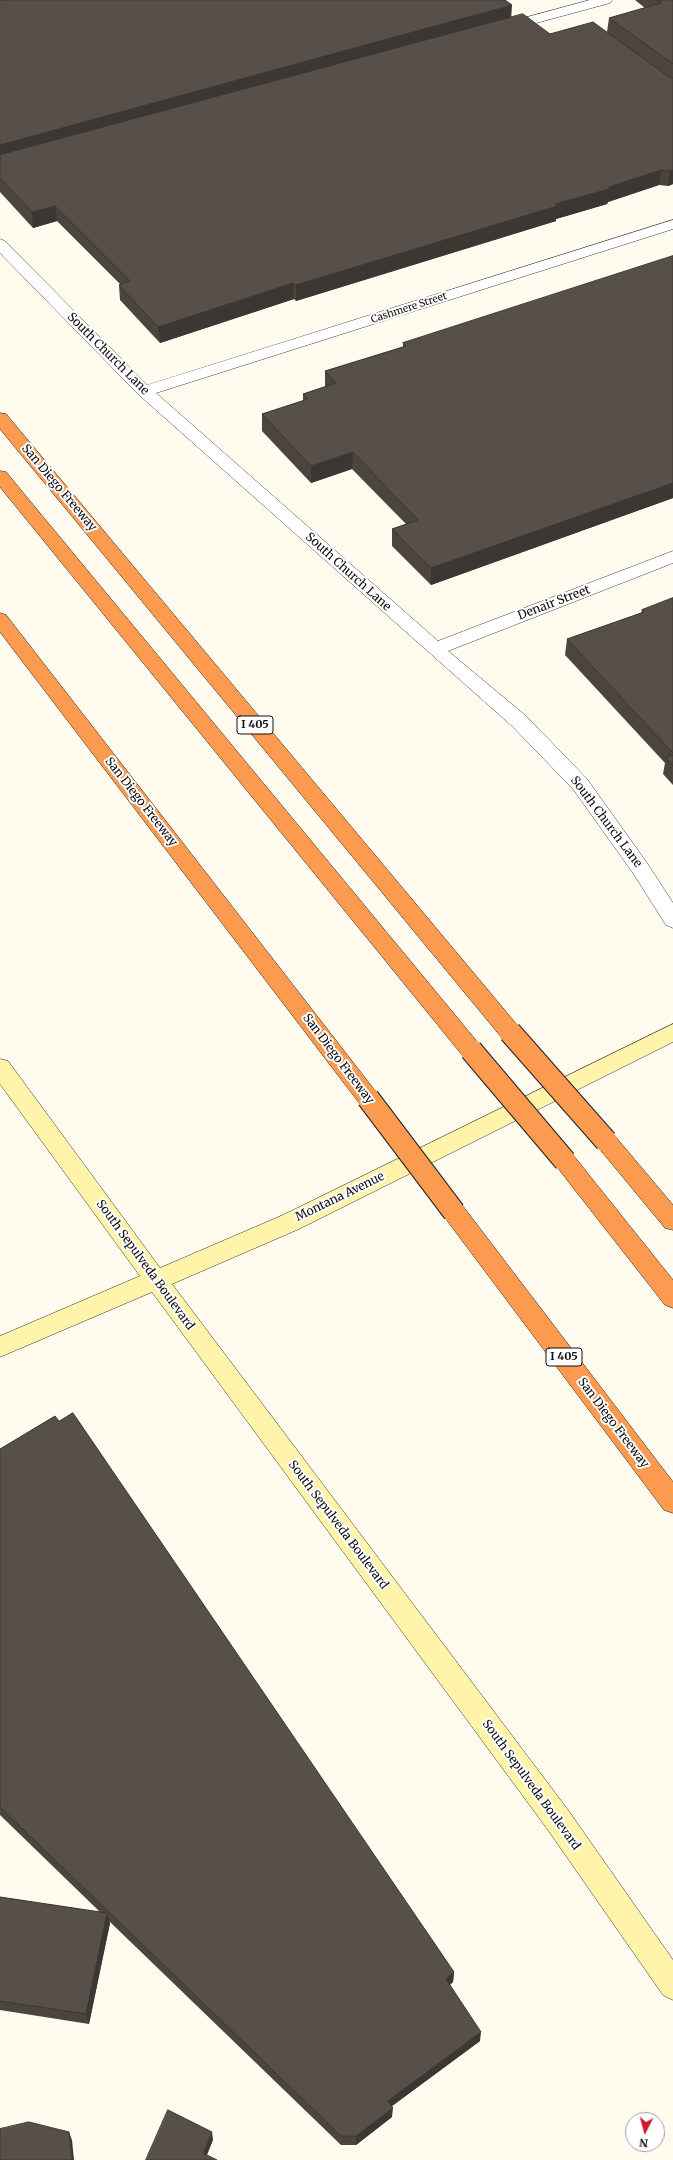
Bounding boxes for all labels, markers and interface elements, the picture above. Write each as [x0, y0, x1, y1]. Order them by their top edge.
street label: Cashmere Street [370, 290, 448, 326]
street label: South Church Lane [64, 310, 152, 398]
street label: San Diego Freeway [18, 442, 100, 534]
street label: South Church Lane [302, 530, 394, 614]
street label: Denair Street [516, 583, 592, 623]
road number: I 405 [237, 716, 273, 734]
street label: San Diego Freeway [102, 755, 180, 849]
street label: South Church Lane [567, 774, 645, 870]
street label: San Diego Freeway [299, 1011, 377, 1107]
street label: Montana Avenue [293, 1169, 387, 1225]
street label: South Sepulveda Boulevard [93, 1197, 197, 1333]
road number: I 405 [546, 1348, 582, 1366]
street label: San Diego Freeway [574, 1375, 652, 1471]
street label: South Sepulveda Boulevard [285, 1458, 391, 1592]
street label: South Sepulveda Boulevard [479, 1717, 583, 1853]
north arrow [625, 2112, 665, 2152]
text: N [639, 2136, 649, 2150]

